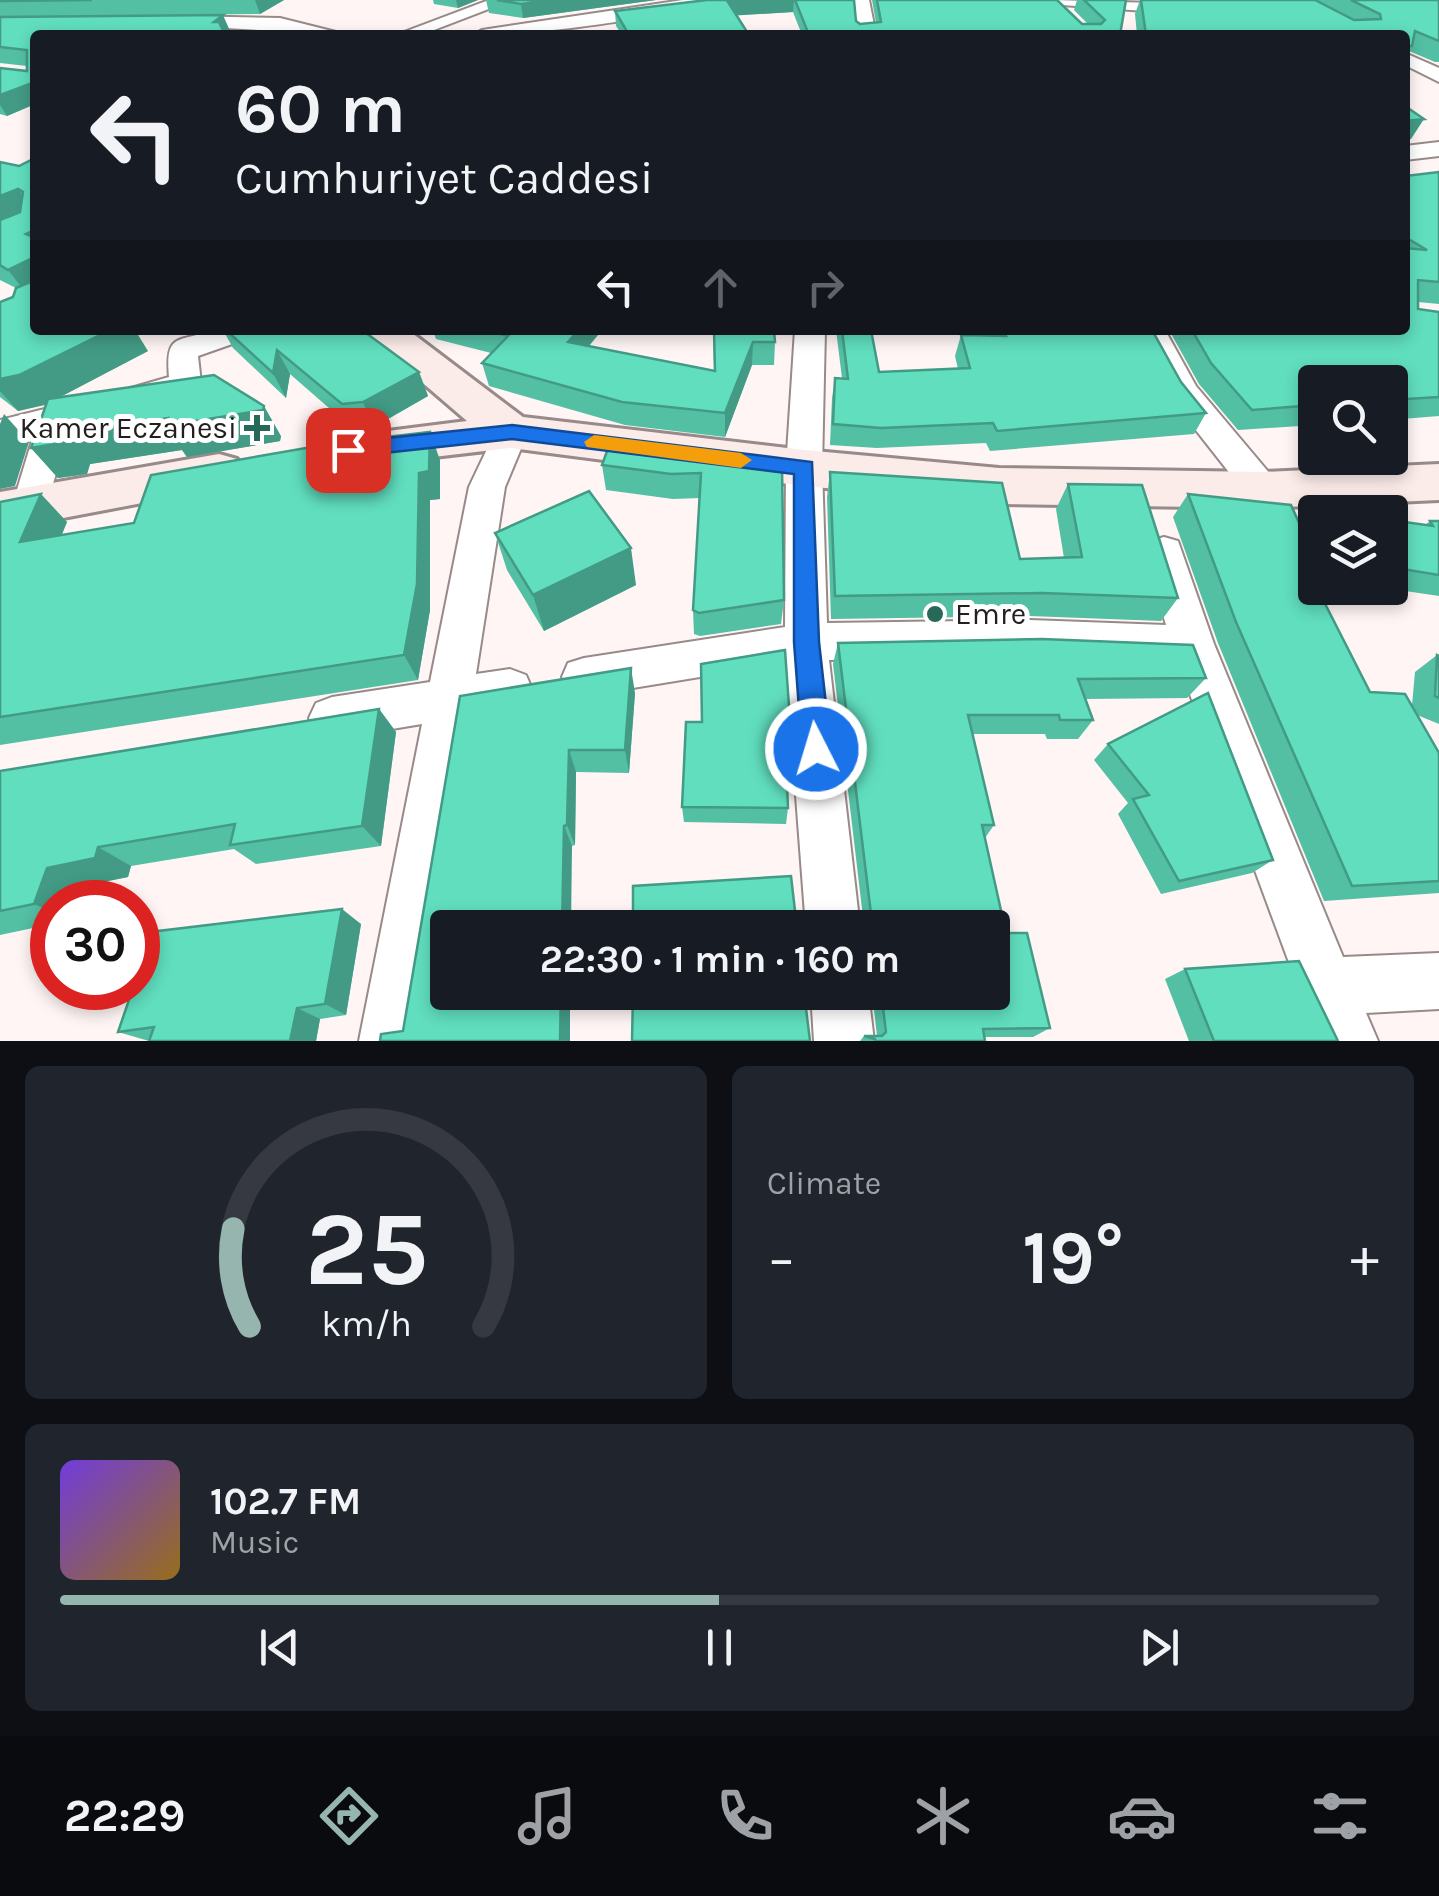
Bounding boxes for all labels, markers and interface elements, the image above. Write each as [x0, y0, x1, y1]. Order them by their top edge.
text: 60 m [235, 68, 406, 150]
icon: left [70, 70, 200, 200]
text: Cumhuriyet Caddesi [235, 152, 654, 204]
icon: left [588, 260, 643, 315]
icon: ahead [693, 260, 748, 315]
icon: right [798, 260, 853, 315]
map controls [1298, 365, 1408, 605]
button: search [1298, 365, 1408, 475]
pin [306, 408, 391, 493]
place label: Kamer Eczanesi [20, 410, 237, 446]
marker: Kamer Eczanesi [246, 417, 268, 439]
icon: arrive [321, 423, 376, 478]
button: layers [1298, 495, 1408, 605]
place label: Emre [955, 596, 1026, 632]
marker: Emre [924, 603, 946, 625]
position arrow [764, 697, 868, 801]
speed limit sign: 30 [30, 880, 160, 1010]
text: 22:30 · 1 min · 160 m [540, 937, 900, 982]
text: Climate [767, 1165, 881, 1202]
text: 25 [304, 1189, 428, 1310]
text: 19° [1022, 1214, 1124, 1302]
text: − [767, 1226, 796, 1290]
text: + [1350, 1226, 1379, 1290]
text: km/h [321, 1303, 411, 1345]
text: 102.7 FM [210, 1479, 361, 1524]
text: Music [210, 1524, 299, 1561]
icon: previous [252, 1620, 307, 1675]
icon: pause [692, 1620, 747, 1675]
icon: next [1132, 1620, 1187, 1675]
icon: directions [314, 1781, 384, 1851]
icon: music [512, 1781, 582, 1851]
icon: phone [710, 1781, 780, 1851]
icon: climate [908, 1781, 978, 1851]
icon: car [1107, 1781, 1177, 1851]
icon: filters [1305, 1781, 1375, 1851]
text: 22:29 [64, 1790, 185, 1842]

